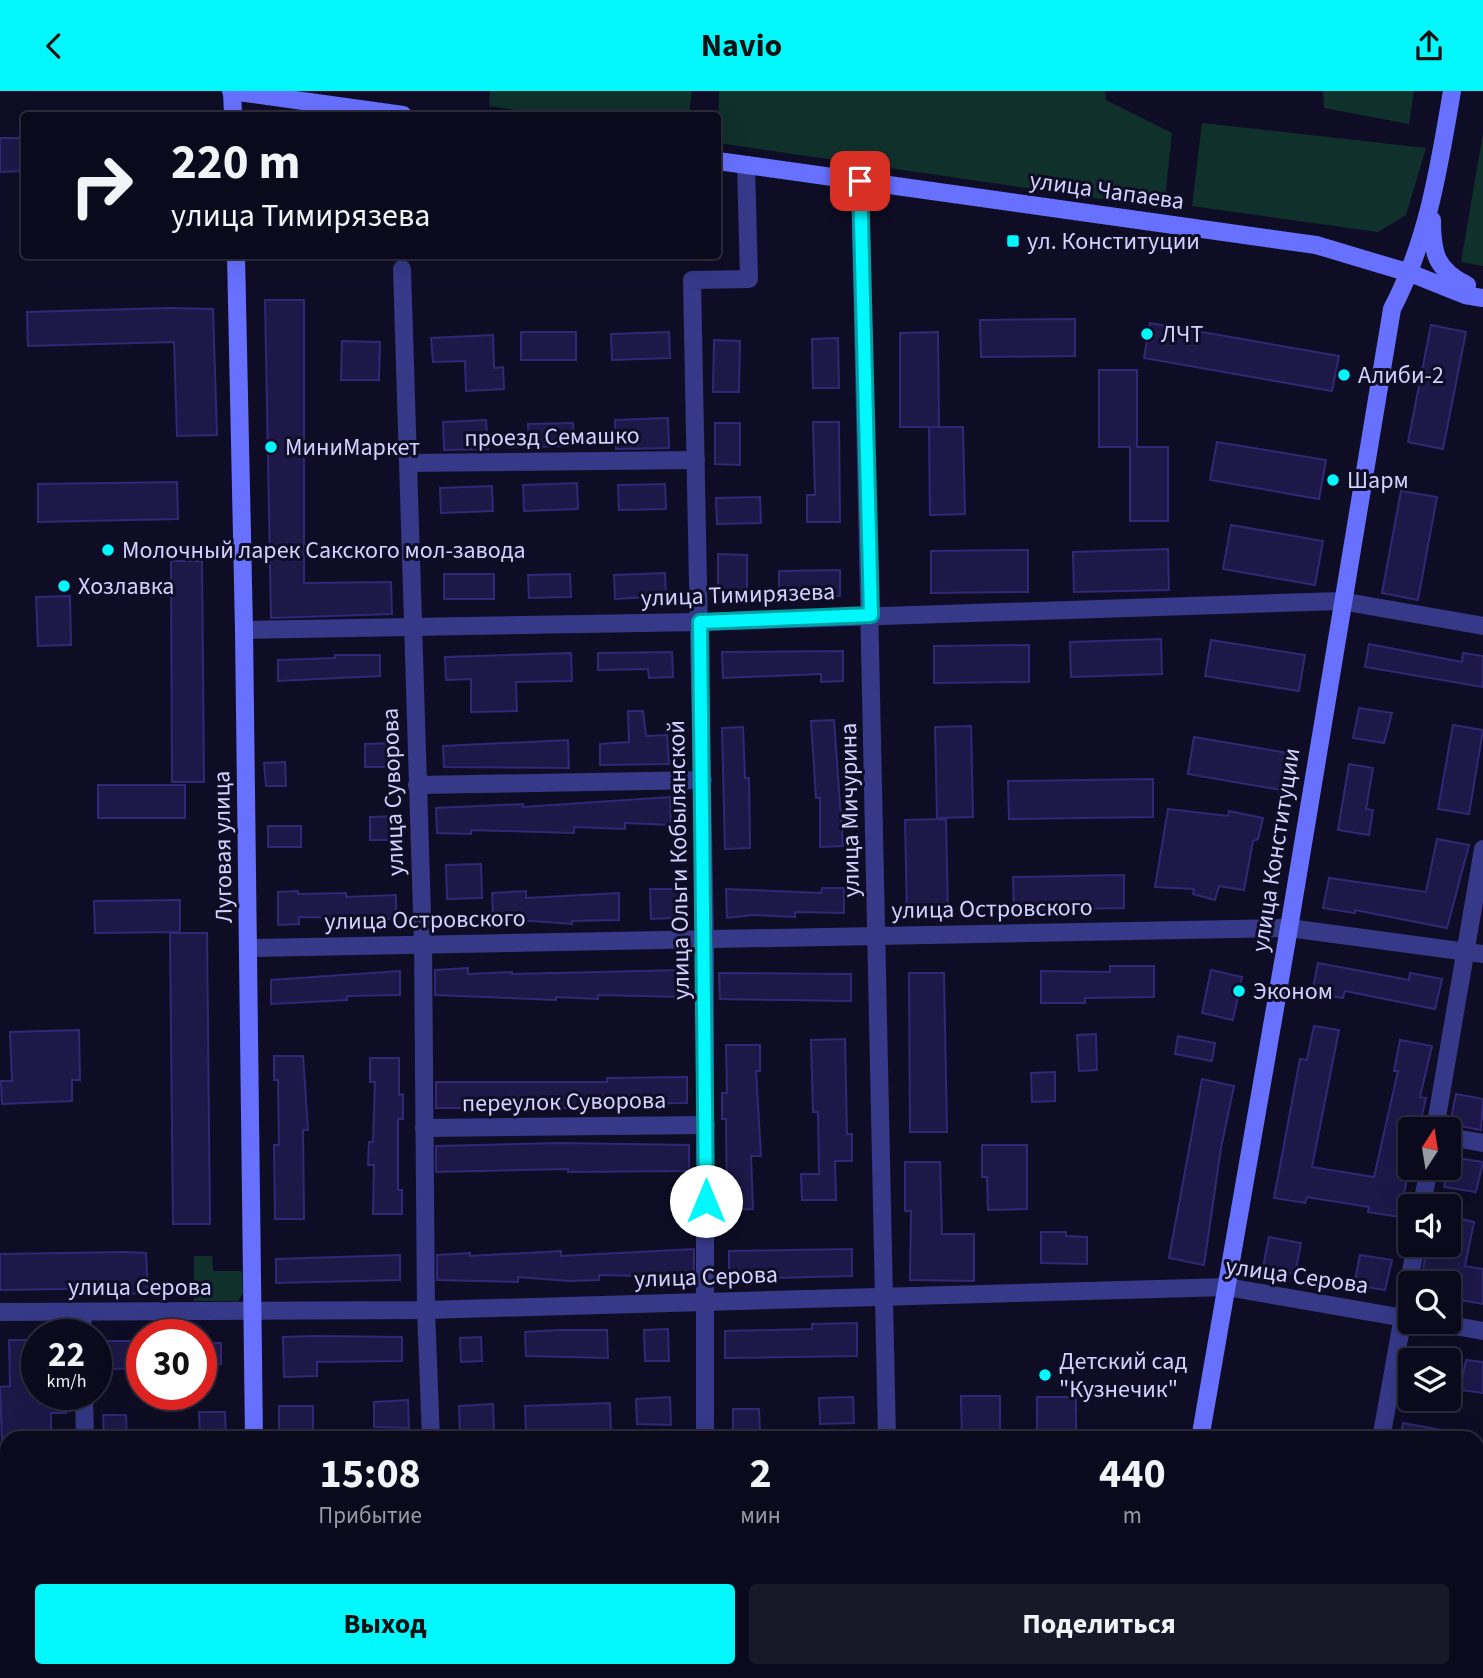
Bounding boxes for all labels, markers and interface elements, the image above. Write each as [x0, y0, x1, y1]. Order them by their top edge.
text: Navio [701, 23, 782, 69]
icon: back [35, 27, 73, 65]
icon: share [1410, 27, 1448, 65]
text: 220 m [171, 128, 300, 198]
icon: right [56, 140, 147, 231]
pin [830, 151, 890, 211]
icon: arrive [841, 162, 879, 200]
street label: улица Чапаева [1027, 163, 1187, 219]
text: улица Тимирязева [171, 193, 430, 239]
place label: ул. Конституции [1027, 224, 1200, 259]
marker: ул. Конституции [1005, 233, 1021, 249]
place label: ЛЧТ [1161, 317, 1203, 352]
marker: ЛЧТ [1139, 326, 1155, 342]
place label: Алиби-2 [1358, 358, 1444, 393]
marker: Алиби-2 [1336, 367, 1352, 383]
street label: проезд Семашко [464, 418, 640, 456]
place label: МиниМаркет [285, 430, 420, 465]
marker: МиниМаркет [263, 439, 279, 455]
place label: Шарм [1347, 463, 1409, 498]
marker: Шарм [1325, 472, 1341, 488]
place label: Молочный ларек Сакского мол-завода [122, 533, 526, 568]
marker: Молочный ларек Сакского мол-завода [100, 542, 116, 558]
place label: Хозлавка [78, 569, 174, 604]
street label: улица Тимирязева [640, 574, 836, 616]
marker: Хозлавка [56, 578, 72, 594]
street label: улица Суворова [373, 707, 413, 877]
street label: улица Ольги Кобылянской [659, 720, 699, 1000]
street label: улица Мичурина [831, 722, 869, 898]
street label: улица Конституции [1243, 746, 1309, 954]
street label: Луговая улица [204, 770, 242, 924]
street label: улица Островского [891, 890, 1093, 928]
street label: улица Островского [324, 901, 526, 939]
place label: Эконом [1253, 974, 1333, 1009]
marker: Эконом [1231, 983, 1247, 999]
street label: переулок Суворова [462, 1083, 666, 1121]
north arrow [1398, 1117, 1461, 1179]
map controls [1398, 1117, 1461, 1411]
position arrow [669, 1164, 743, 1238]
button: sound [1398, 1194, 1461, 1257]
street label: улица Серова [1223, 1249, 1371, 1303]
street label: улица Серова [633, 1257, 779, 1297]
street label: улица Серова [68, 1270, 212, 1305]
button: search [1398, 1271, 1461, 1334]
speed limit sign: 30 [126, 1319, 217, 1410]
text: 22 [48, 1330, 85, 1380]
place label: Детский сад "Кузнечик" [1059, 1344, 1187, 1407]
button: layers [1398, 1348, 1461, 1411]
marker: Детский сад "Кузнечик" [1037, 1367, 1053, 1383]
text: km/h [47, 1369, 86, 1394]
text: 15:08 [319, 1444, 421, 1504]
text: 2 [749, 1444, 772, 1504]
text: 440 [1099, 1444, 1166, 1504]
text: Прибытие [318, 1499, 422, 1532]
text: мин [740, 1499, 781, 1532]
text: m [1123, 1499, 1142, 1532]
button: Выход [35, 1584, 735, 1664]
button: Поделиться [749, 1584, 1449, 1664]

